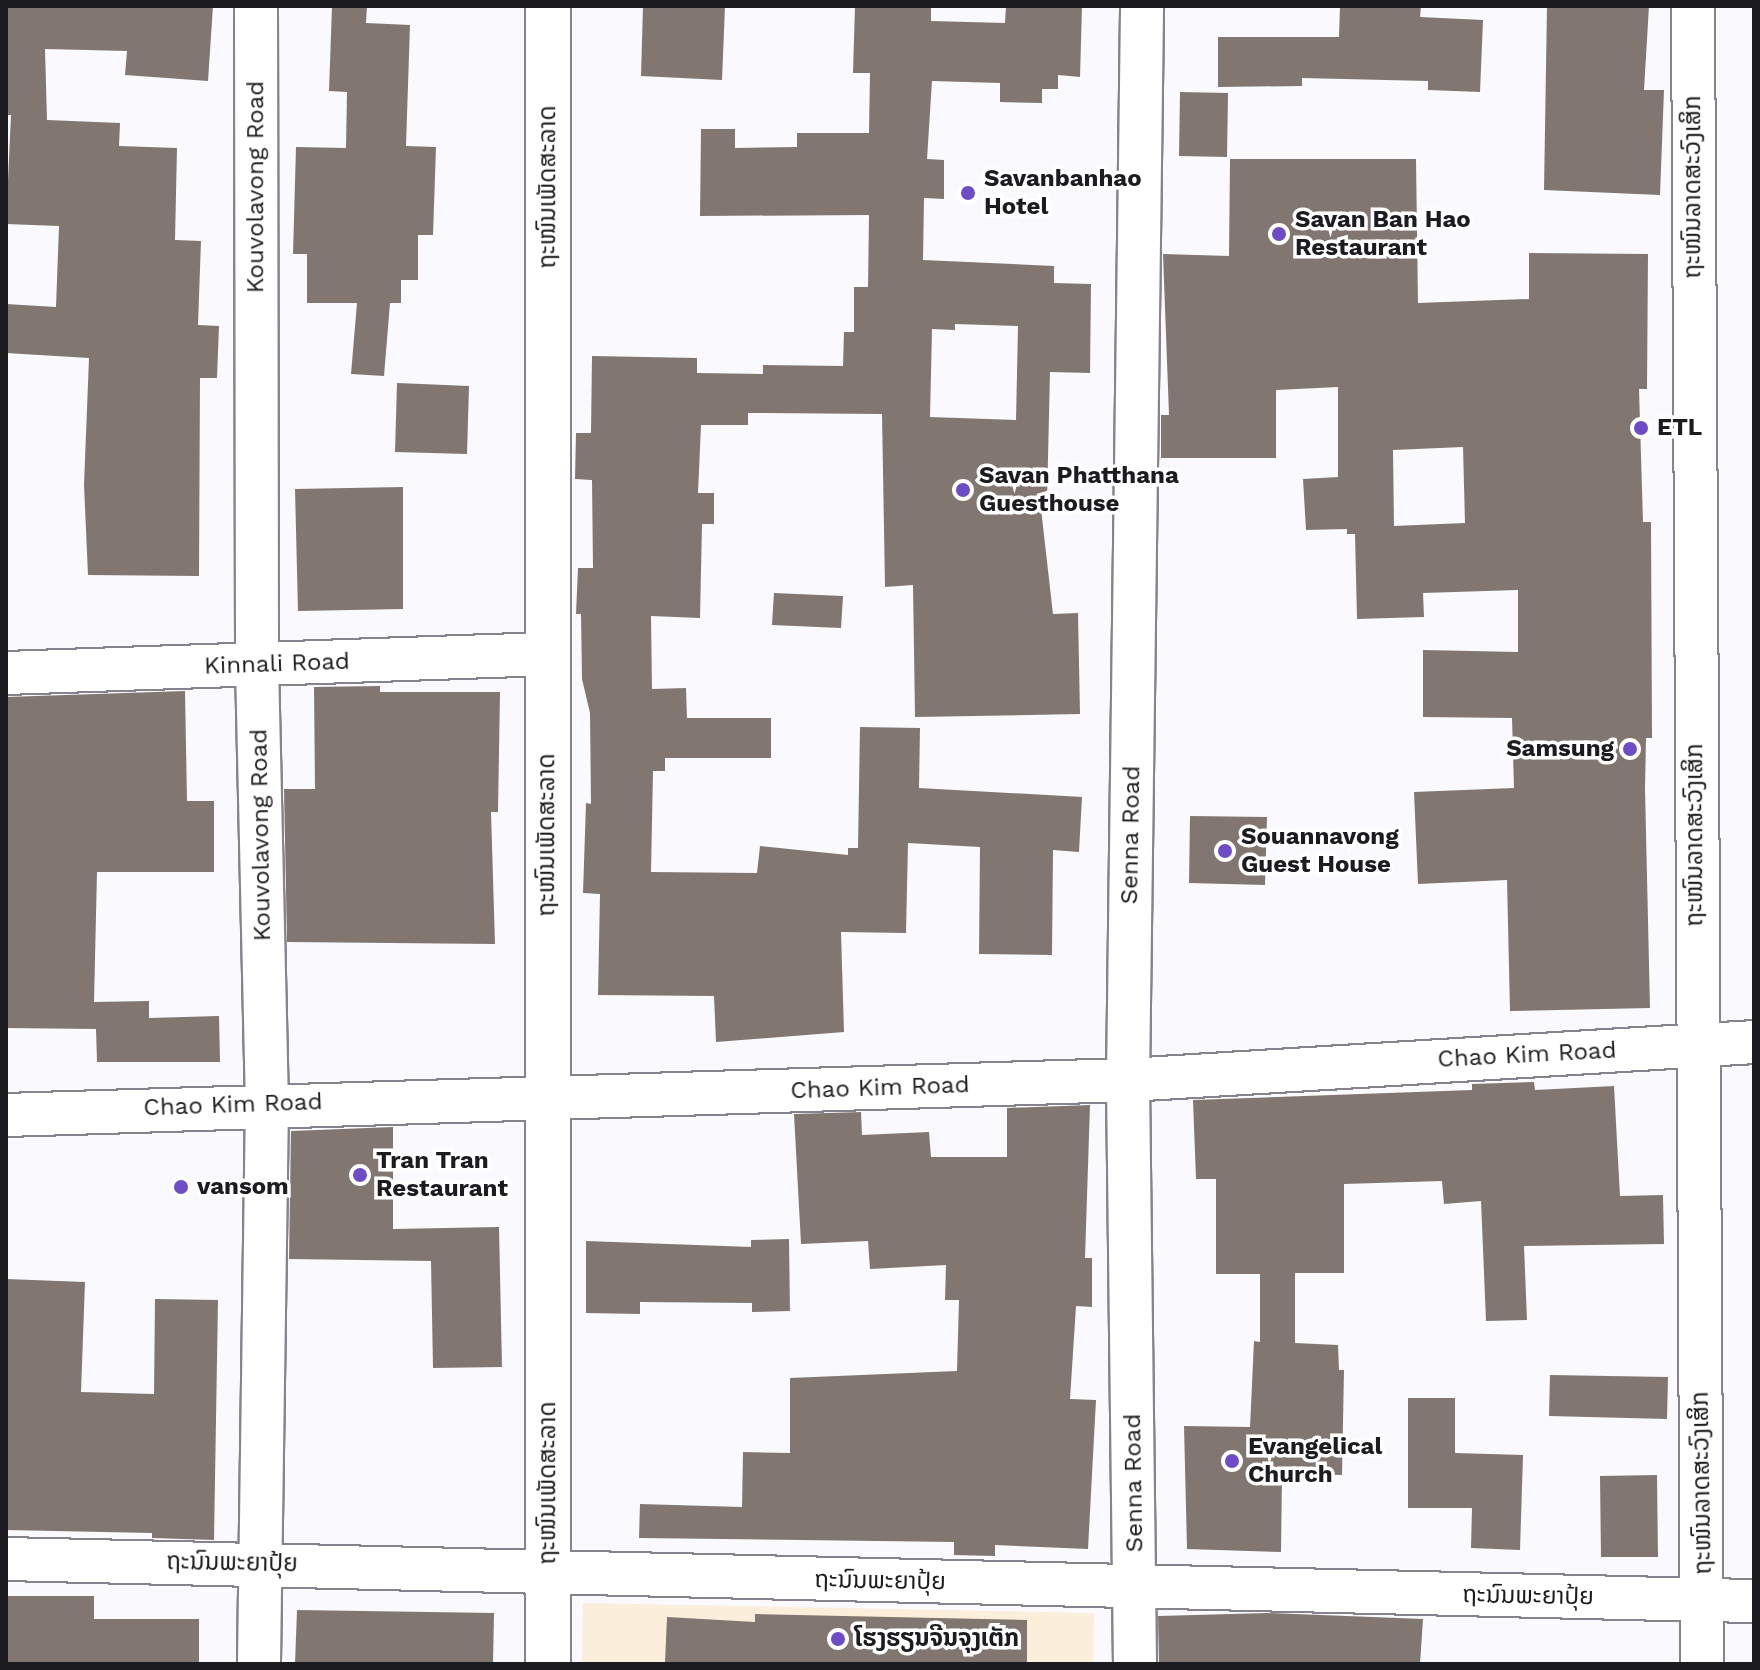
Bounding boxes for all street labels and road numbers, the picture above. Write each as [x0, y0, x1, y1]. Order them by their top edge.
street label: Kouvolavong Road [242, 81, 270, 293]
street label: ຖະໜົນລາດສະວົງເສິກ [1679, 95, 1707, 279]
street label: ຖະໜົນເພັດສະລາດ [534, 105, 562, 269]
street label: Kinnali Road [204, 647, 350, 681]
street label: Kouvolavong Road [245, 728, 277, 942]
street label: ຖະໜົນລາດສະວົງເສິກ [1681, 743, 1709, 927]
street label: ຖະໜົນເພັດສະລາດ [533, 753, 561, 917]
street label: Senna Road [1115, 765, 1147, 905]
street label: Chao Kim Road [1437, 1036, 1617, 1074]
street label: Chao Kim Road [790, 1070, 970, 1106]
street label: Chao Kim Road [143, 1087, 323, 1123]
street label: ຖະໜົນລາດສະວົງເສິກ [1686, 1391, 1718, 1575]
street label: ຖະໜົນເພັດສະລາດ [534, 1401, 562, 1565]
street label: Senna Road [1118, 1413, 1150, 1553]
street label: ຖະນົນພະຍາປຸ້ຍ [166, 1547, 298, 1579]
street label: ຖະນົນພະຍາປຸ້ຍ [814, 1565, 946, 1597]
street label: ຖະນົນພະຍາປຸ້ຍ [1462, 1580, 1594, 1612]

